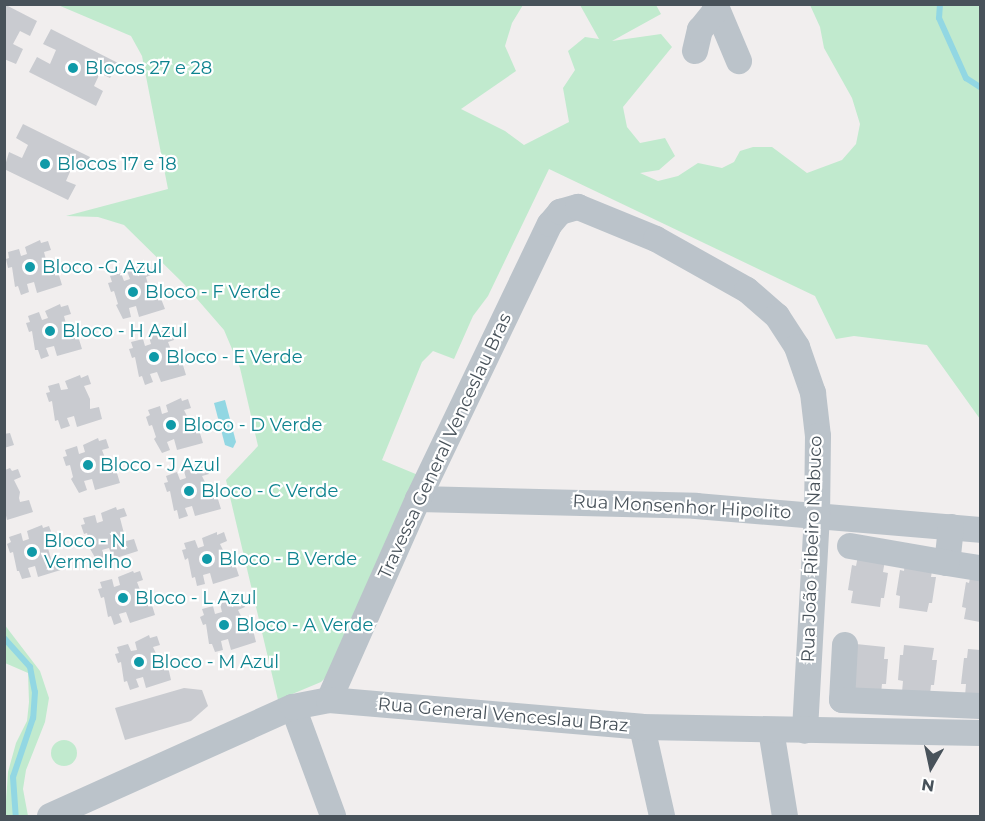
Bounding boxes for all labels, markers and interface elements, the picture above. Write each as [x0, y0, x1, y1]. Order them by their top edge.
place label: Blocos 27 e 28 [85, 57, 212, 79]
marker: Blocos 27 e 28 [66, 61, 80, 75]
place label: Blocos 17 e 18 [57, 153, 177, 175]
marker: Blocos 17 e 18 [38, 157, 52, 171]
place label: Bloco -G Azul [42, 256, 162, 278]
marker: Bloco -G Azul [23, 260, 37, 274]
place label: Bloco - F Verde [145, 281, 281, 303]
marker: Bloco - F Verde [126, 285, 140, 299]
street label: Travessa General Venceslau Bras [374, 310, 516, 582]
place label: Bloco - H Azul [62, 320, 188, 342]
marker: Bloco - H Azul [43, 324, 57, 338]
place label: Bloco - E Verde [166, 346, 303, 368]
marker: Bloco - E Verde [147, 350, 161, 364]
place label: Bloco - D Verde [183, 414, 322, 436]
marker: Bloco - D Verde [164, 418, 178, 432]
street label: Rua João Ribeiro Nabuco [797, 435, 827, 663]
place label: Bloco - J Azul [100, 454, 220, 476]
marker: Bloco - J Azul [81, 458, 95, 472]
place label: Bloco - C Verde [201, 480, 338, 502]
marker: Bloco - C Verde [182, 484, 196, 498]
street label: Rua Monsenhor Hipolito [572, 490, 792, 524]
place label: Bloco - N Vermelho [44, 531, 132, 574]
marker: Bloco - N Vermelho [25, 545, 39, 559]
place label: Bloco - B Verde [219, 548, 357, 570]
marker: Bloco - B Verde [200, 552, 214, 566]
place label: Bloco - L Azul [135, 587, 257, 609]
marker: Bloco - L Azul [116, 591, 130, 605]
place label: Bloco - A Verde [236, 614, 373, 636]
marker: Bloco - A Verde [217, 618, 231, 632]
place label: Bloco - M Azul [151, 651, 279, 673]
marker: Bloco - M Azul [132, 655, 146, 669]
street label: Rua General Venceslau Braz [377, 693, 629, 737]
north arrow [901, 737, 961, 797]
text: N [920, 775, 936, 796]

